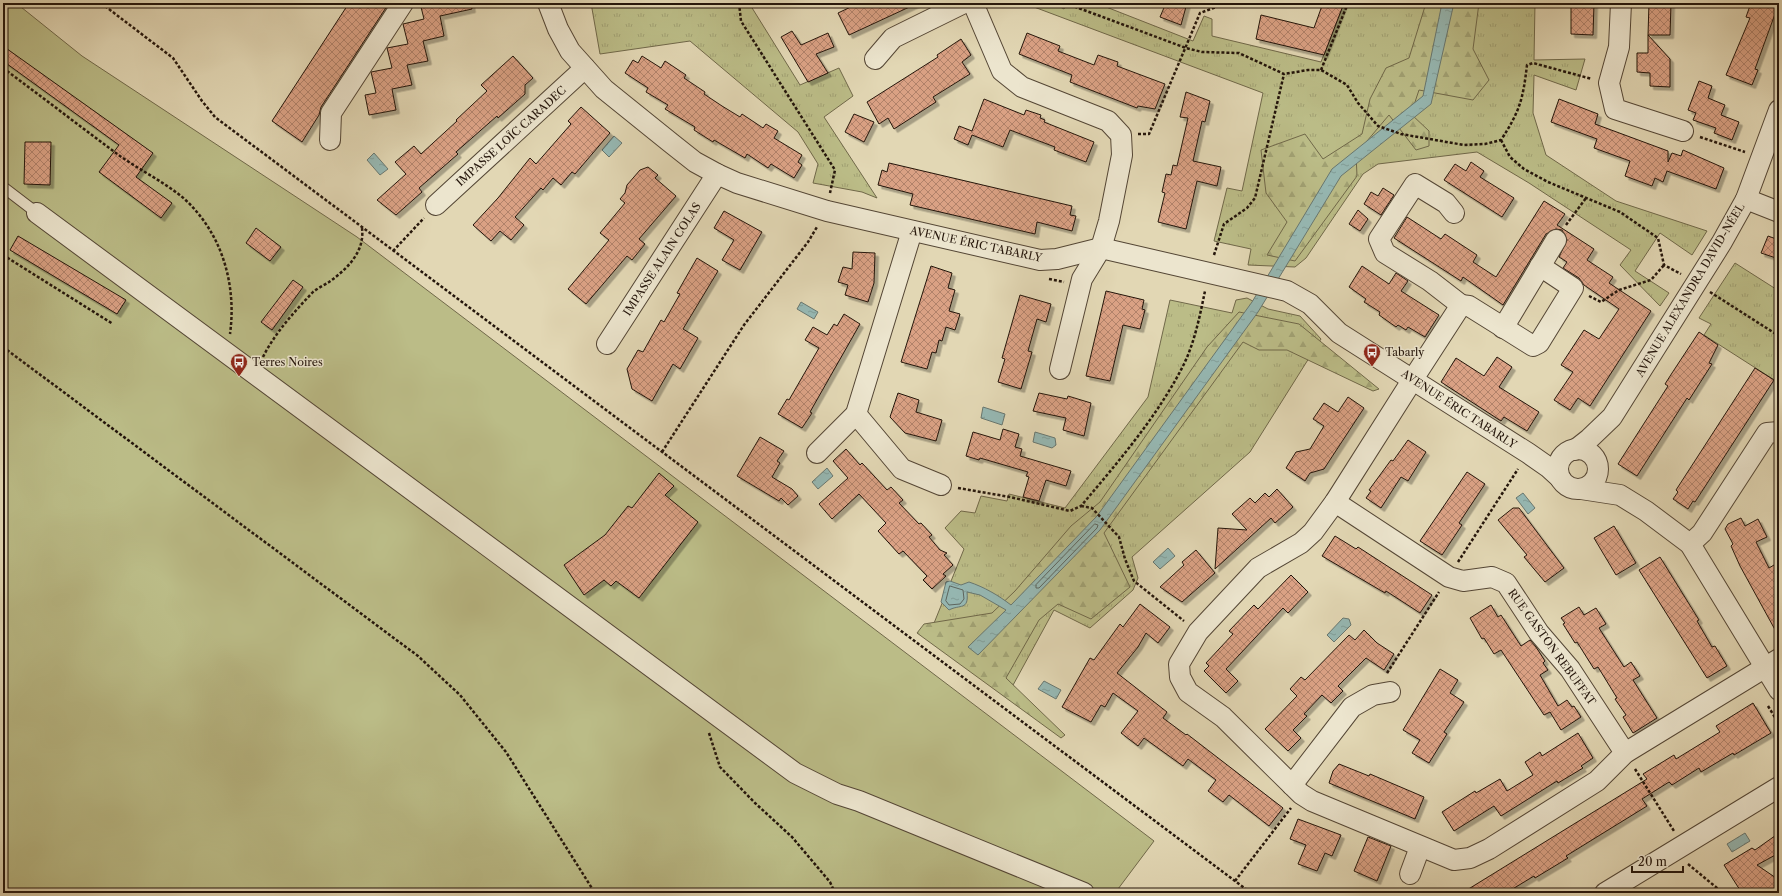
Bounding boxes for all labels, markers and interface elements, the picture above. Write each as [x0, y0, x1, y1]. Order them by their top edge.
street label: IMPASSE LOÏC CARADEC [452, 82, 569, 189]
street label: IMPASSE ALAIN COLAS [620, 200, 704, 318]
street label: AVENUE ALEXANDRA DAVID-NÉEL [1632, 200, 1748, 380]
street label: AVENUE ÉRIC TABARLY [908, 223, 1044, 265]
bus stop icon: Tabarly [1362, 342, 1382, 367]
place label: Tabarly [1385, 345, 1425, 359]
bus stop icon: Terres Noires [229, 352, 249, 377]
place label: Terres Noires [252, 355, 323, 369]
street label: AVENUE ÉRIC TABARLY [1398, 366, 1520, 452]
street label: RUE GASTON REBUFFAT [1505, 586, 1599, 709]
scale bar [1632, 848, 1683, 874]
text: 20 m [1638, 854, 1667, 869]

